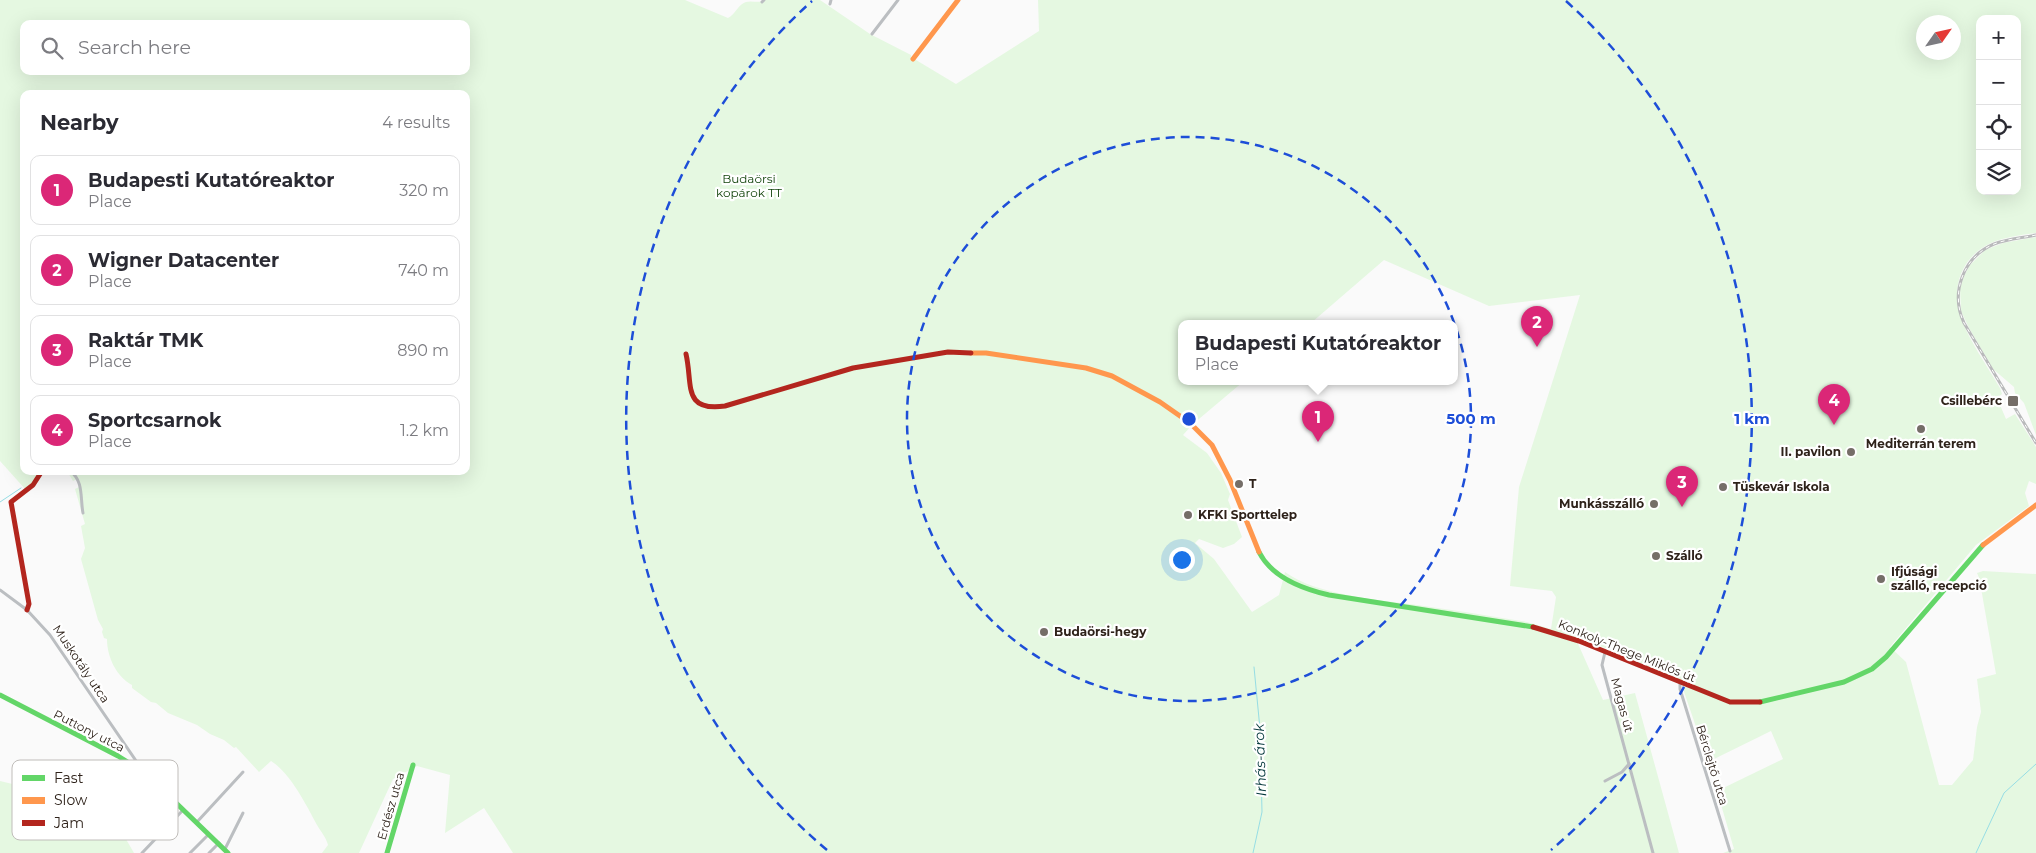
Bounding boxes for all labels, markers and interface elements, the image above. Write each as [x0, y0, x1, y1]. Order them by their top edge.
north arrow [1916, 15, 1961, 60]
map controls [1976, 15, 2021, 195]
button: + [1976, 15, 2021, 60]
search box [20, 20, 470, 75]
icon: search [38, 34, 66, 62]
text: Search here [78, 36, 191, 59]
button: − [1976, 60, 2021, 105]
button: locate [1976, 105, 2021, 150]
text: Nearby [40, 110, 119, 135]
text: 4 results [382, 113, 450, 132]
button: layers [1976, 150, 2021, 195]
text: Budapesti Kutatóreaktor [88, 169, 334, 192]
park label: Budaörsi kopárok TT [716, 171, 782, 200]
text: 1 [54, 181, 60, 200]
text: 320 m [399, 181, 449, 200]
text: Place [88, 192, 132, 211]
text: Wigner Datacenter [88, 249, 279, 272]
text: 2 [52, 261, 62, 280]
text: 740 m [398, 261, 449, 280]
text: Place [88, 272, 132, 291]
pin: 2 [1521, 306, 1553, 347]
popup [1178, 320, 1458, 385]
text: Raktár TMK [88, 329, 203, 352]
text: Budapesti Kutatóreaktor [1195, 332, 1441, 355]
text: 3 [52, 341, 62, 360]
text: 890 m [397, 341, 449, 360]
text: Place [88, 352, 132, 371]
text: Place [1195, 355, 1239, 374]
pin: 4 [1818, 384, 1850, 425]
place label: Csillebérc [1941, 393, 2002, 408]
marker: Csillebérc [2006, 394, 2020, 408]
pin: 1 [1302, 401, 1334, 442]
text: Sportcsarnok [88, 409, 221, 432]
text: 500 m [1446, 409, 1496, 428]
text: 1 km [1734, 409, 1770, 428]
centre of rings [1180, 410, 1198, 428]
text: 4 [51, 421, 63, 440]
text: 1.2 km [400, 421, 449, 440]
marker: Mediterrán terem [1915, 423, 1927, 435]
text: Place [88, 432, 132, 451]
place label: Mediterrán terem [1866, 436, 1976, 451]
place label: II. pavilon [1781, 444, 1841, 459]
marker: II. pavilon [1845, 446, 1857, 458]
pin: 3 [1666, 466, 1698, 507]
place label: T [1249, 476, 1257, 491]
marker: T [1233, 478, 1245, 490]
place label: Tüskevár Iskola [1733, 479, 1830, 494]
marker: Tüskevár Iskola [1717, 481, 1729, 493]
place label: Munkásszálló [1559, 496, 1644, 511]
marker: Munkásszálló [1648, 498, 1660, 510]
place label: KFKI Sporttelep [1198, 507, 1297, 522]
marker: KFKI Sporttelep [1182, 509, 1194, 521]
your location [1169, 547, 1195, 573]
place label: Szálló [1666, 548, 1703, 563]
marker: Szálló [1650, 550, 1662, 562]
place label: Ifjúsági szálló, recepció [1891, 564, 1987, 593]
marker: Ifjúsági szálló, recepció [1875, 573, 1887, 585]
street label: Konkoly-Thege Miklós út [1556, 616, 1698, 685]
street label: Muskotály utca [50, 622, 113, 706]
place label: Budaörsi-hegy [1054, 624, 1147, 639]
marker: Budaörsi-hegy [1038, 626, 1050, 638]
street label: Magas út [1608, 676, 1637, 734]
street label: Puttony utca [51, 706, 127, 755]
water label: Irhás-árok [1250, 723, 1270, 797]
street label: Bérclejtő utca [1693, 723, 1732, 807]
legend [12, 760, 178, 840]
text: Fast [54, 769, 84, 787]
street label: Erdész utca [374, 770, 407, 841]
text: Slow [54, 791, 88, 809]
text: Jam [53, 814, 84, 832]

